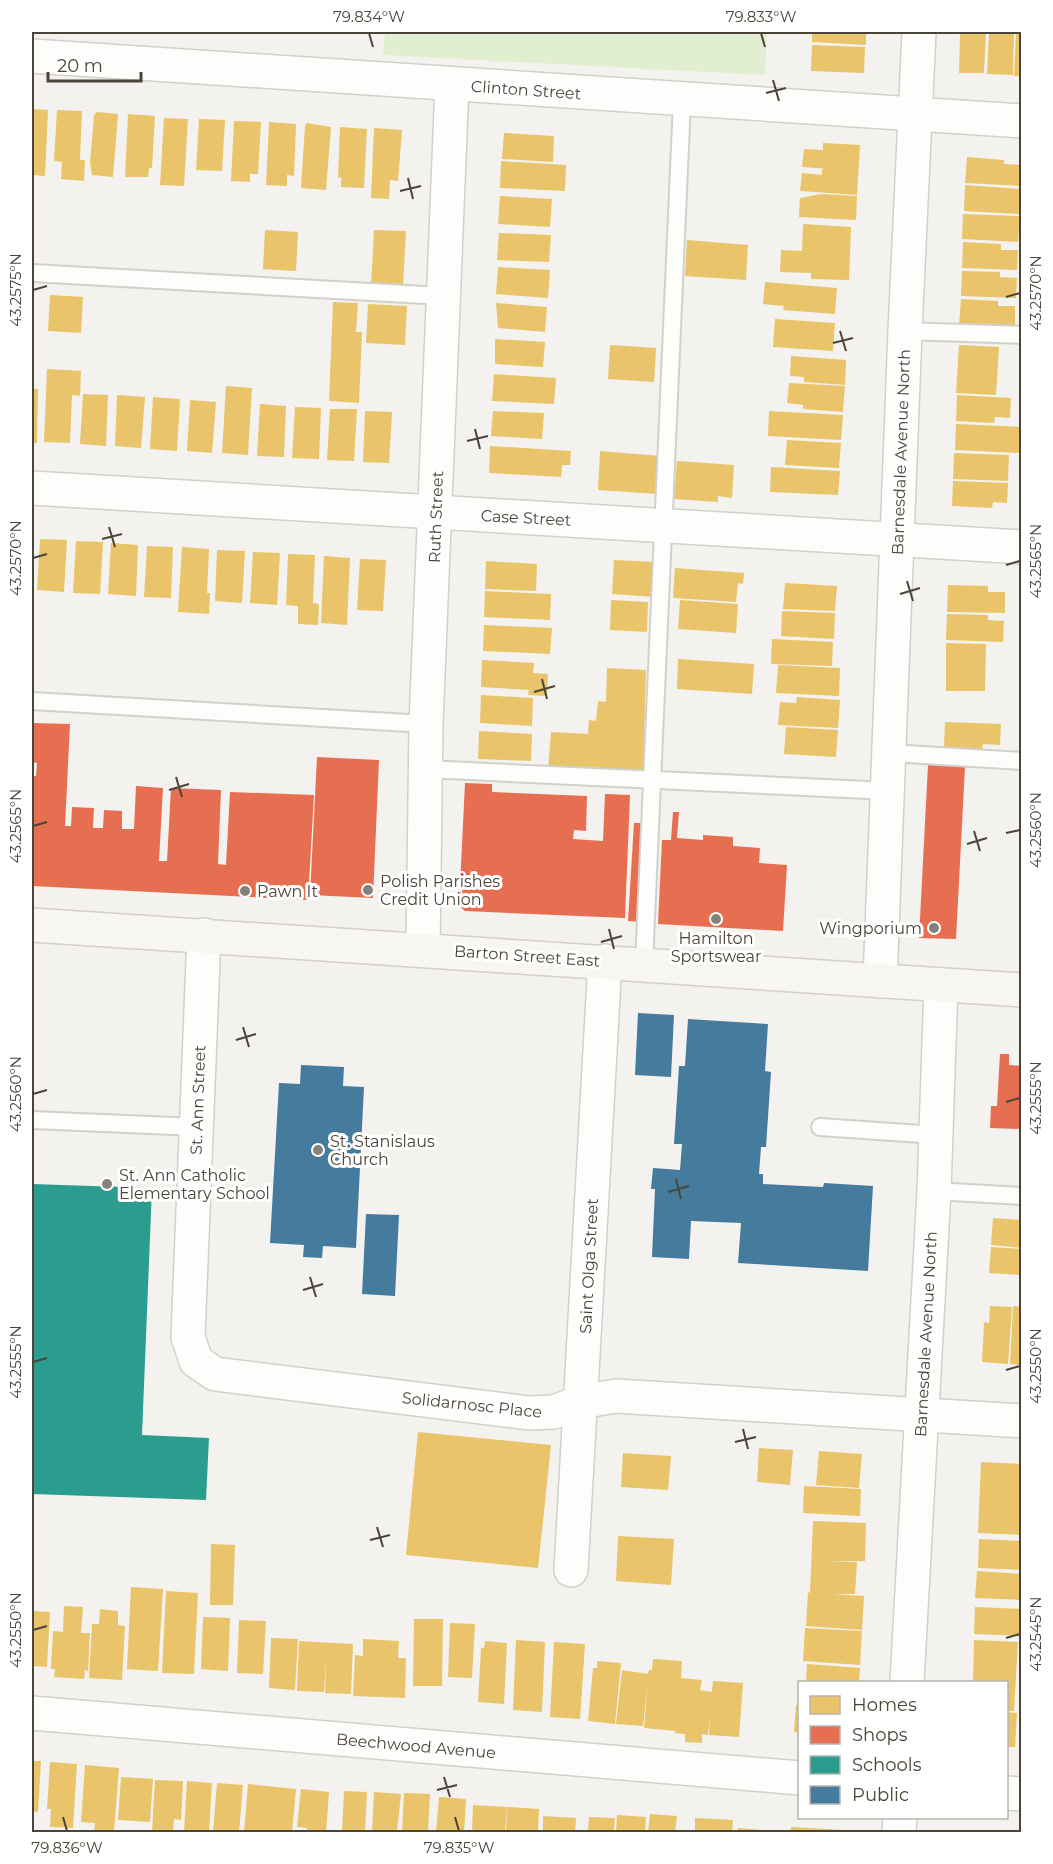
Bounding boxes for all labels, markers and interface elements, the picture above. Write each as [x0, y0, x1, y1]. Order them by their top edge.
text: 79.834°W [333, 7, 405, 26]
text: 79.833°W [726, 7, 797, 26]
scale bar [48, 45, 141, 83]
text: 20 m [57, 55, 103, 77]
street label: Clinton Street [470, 77, 582, 103]
text: 43.2575°N [6, 253, 25, 327]
text: 43.2570°N [1026, 255, 1045, 331]
street label: Barnesdale Avenue North [888, 349, 914, 555]
street label: Ruth Street [425, 470, 447, 563]
street label: Case Street [480, 506, 572, 530]
text: 43.2570°N [6, 520, 25, 596]
text: 43.2565°N [1026, 524, 1045, 598]
text: 43.2565°N [6, 789, 25, 863]
text: 43.2560°N [1026, 792, 1045, 868]
place label: Polish Parishes Credit Union [380, 872, 500, 909]
place label: Pawn It [257, 882, 318, 901]
marker: Polish Parishes Credit Union [361, 883, 375, 897]
marker: Pawn It [238, 884, 252, 898]
marker: Hamilton Sportswear [709, 912, 723, 926]
place label: Wingporium [819, 919, 922, 938]
marker: Wingporium [927, 921, 941, 935]
place label: Hamilton Sportswear [671, 929, 761, 966]
street label: Barton Street East [453, 941, 601, 971]
street label: St. Ann Street [187, 1044, 209, 1155]
text: 43.2560°N [6, 1056, 25, 1132]
text: 43.2555°N [1026, 1061, 1045, 1135]
place label: St. Stanislaus Church [330, 1132, 435, 1169]
marker: St. Stanislaus Church [311, 1143, 325, 1157]
place label: St. Ann Catholic Elementary School [119, 1166, 270, 1203]
marker: St. Ann Catholic Elementary School [100, 1177, 114, 1191]
street label: Saint Olga Street [576, 1197, 602, 1334]
street label: Barnesdale Avenue North [911, 1231, 941, 1437]
text: 43.2555°N [6, 1325, 25, 1399]
text: 43.2550°N [1026, 1328, 1045, 1404]
street label: Solidarnosc Place [401, 1388, 543, 1422]
text: 43.2550°N [6, 1592, 25, 1668]
text: 43.2545°N [1026, 1596, 1045, 1672]
legend [798, 1681, 1008, 1819]
text: Homes [852, 1694, 917, 1716]
text: Shops [852, 1724, 908, 1746]
street label: Beechwood Avenue [335, 1730, 497, 1762]
text: Schools [852, 1754, 922, 1776]
text: Public [852, 1784, 909, 1806]
text: 79.836°W [31, 1838, 103, 1857]
text: 79.835°W [424, 1838, 495, 1857]

